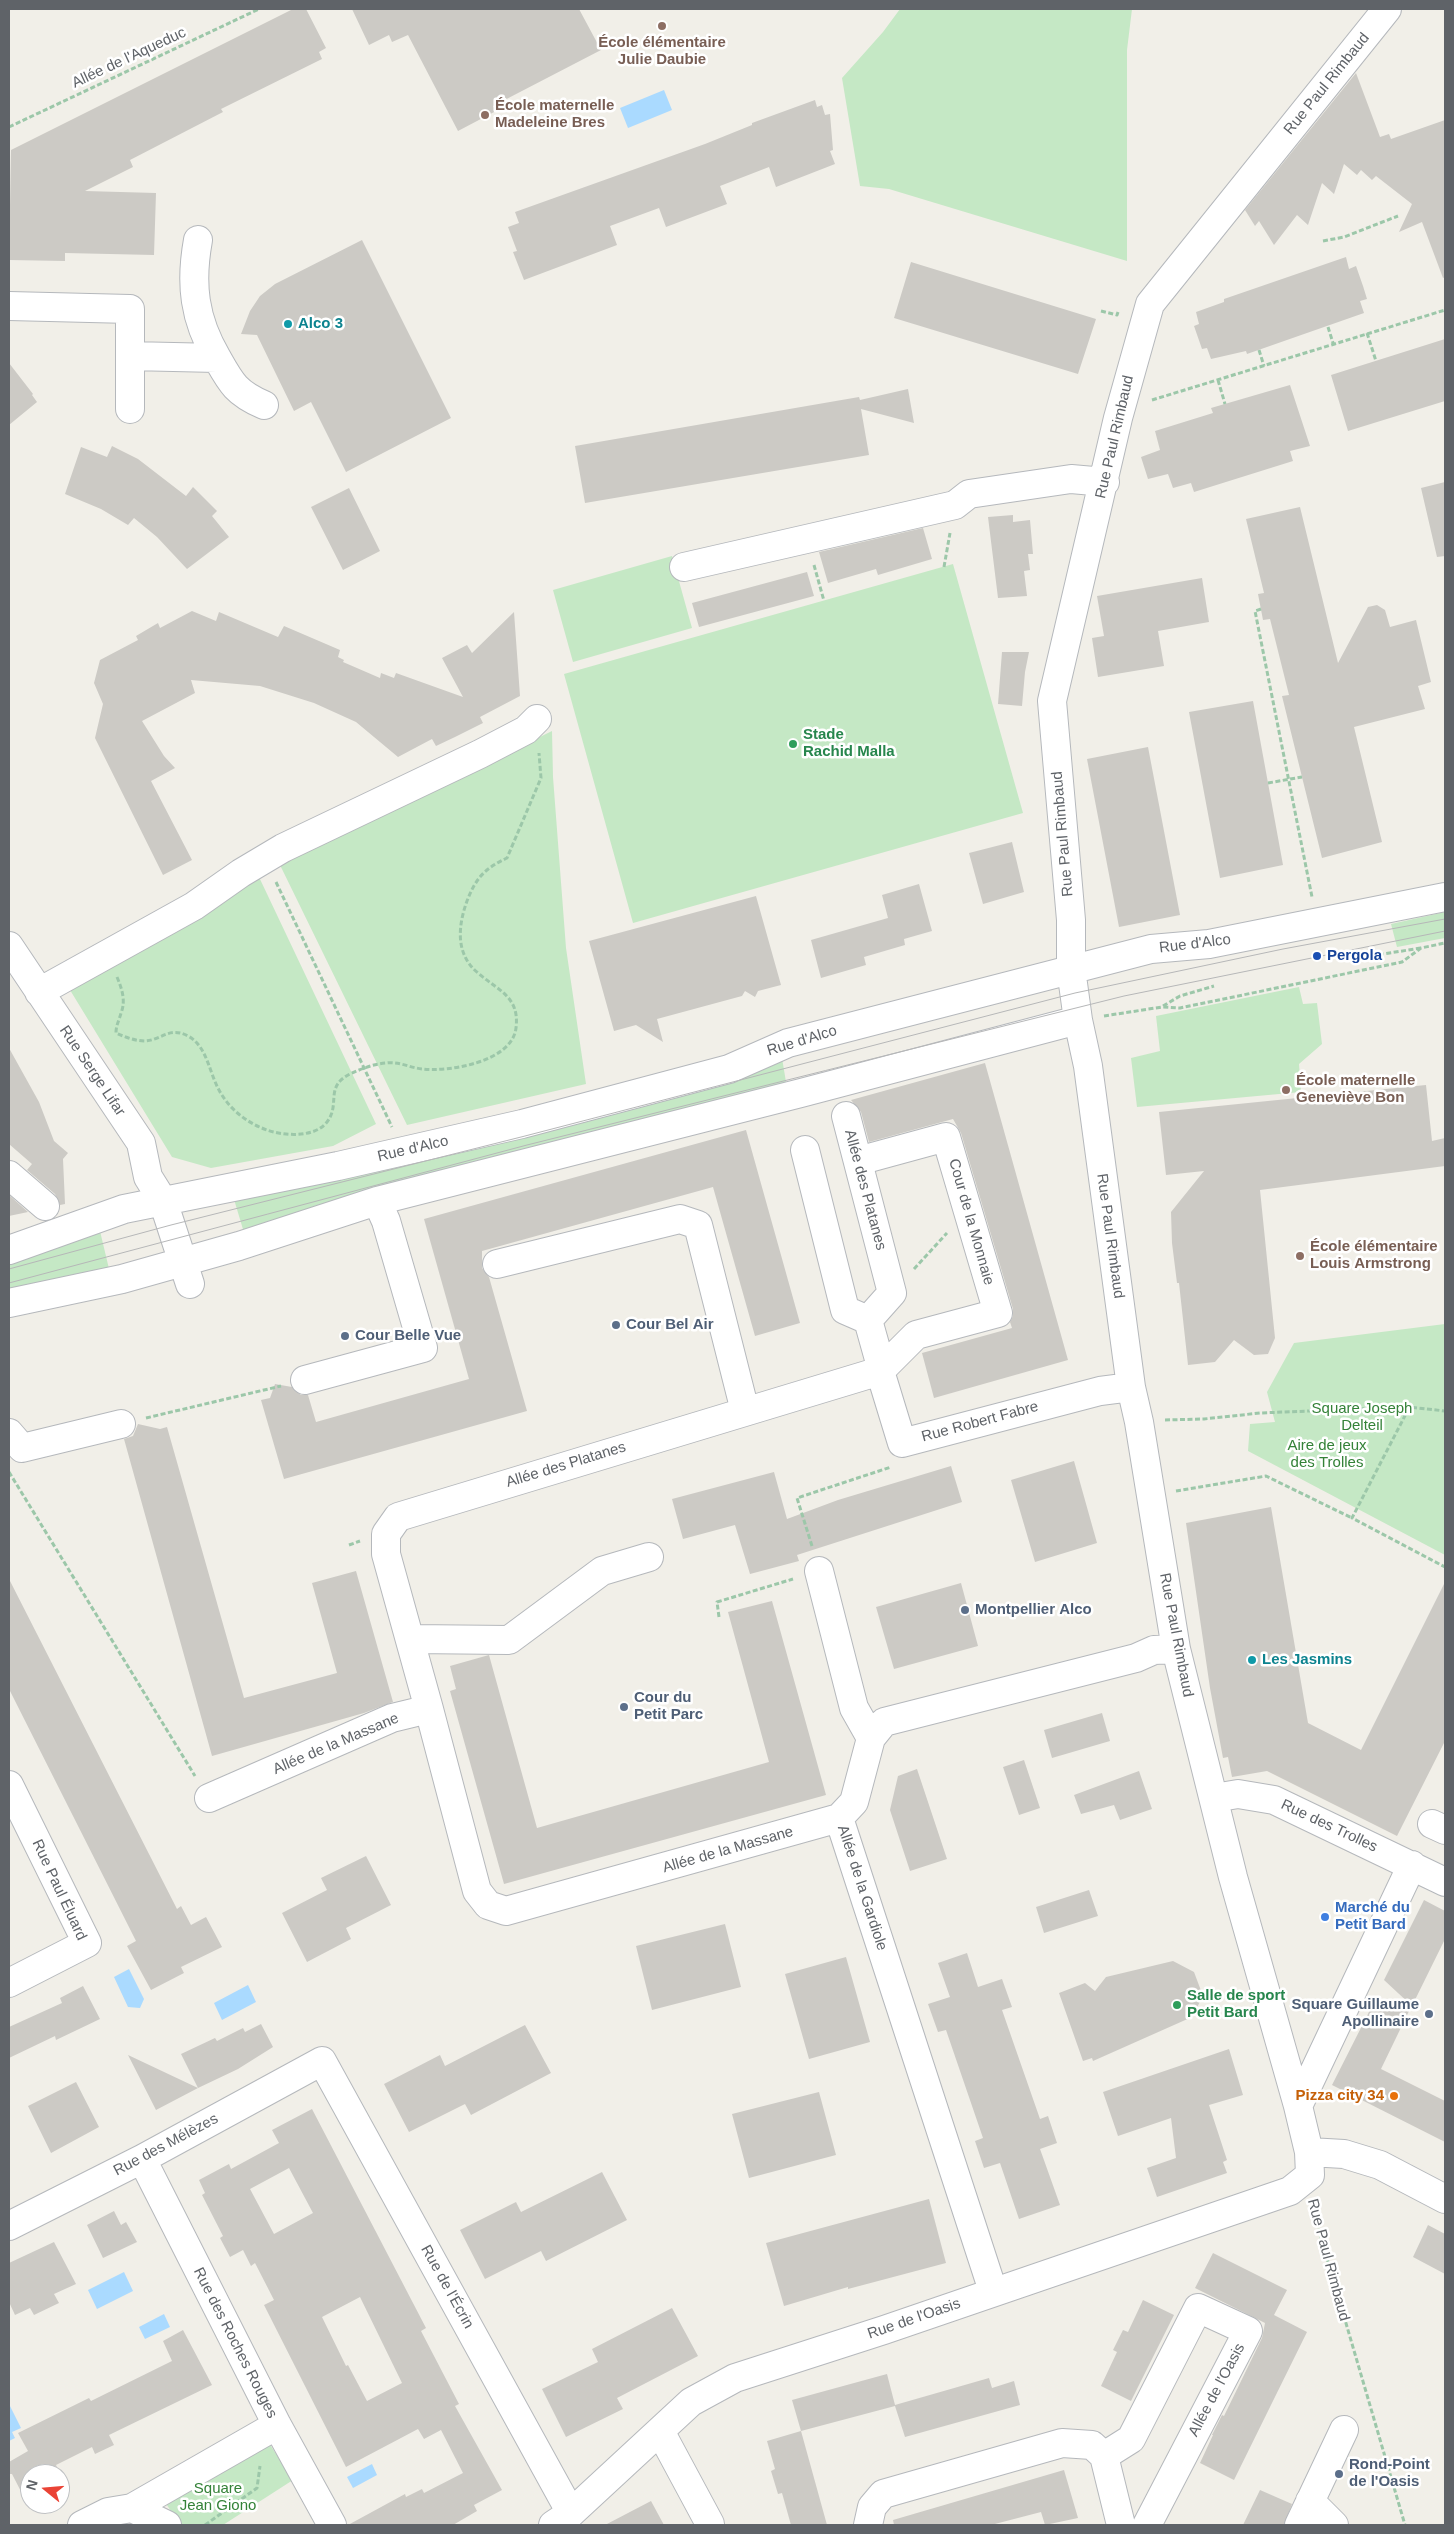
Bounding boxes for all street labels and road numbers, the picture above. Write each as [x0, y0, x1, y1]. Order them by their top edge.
street label: Allée de l'Aqueduc [69, 24, 189, 92]
street label: Rue Paul Rimbaud [1280, 29, 1374, 139]
street label: Rue Paul Rimbaud [1092, 374, 1138, 500]
street label: Rue Paul Rimbaud [1049, 771, 1077, 897]
street label: Rue d'Alco [1158, 931, 1232, 957]
street label: Rue Serge Lifar [55, 1022, 129, 1120]
street label: Rue d'Alco [765, 1022, 839, 1060]
street label: Allée des Platanes [840, 1128, 890, 1252]
street label: Rue d'Alco [376, 1132, 450, 1166]
street label: Cour de la Monnaie [944, 1157, 998, 1287]
street label: Rue Paul Rimbaud [1092, 1172, 1128, 1300]
street label: Rue Robert Fabre [920, 1398, 1040, 1446]
street label: Allée des Platanes [504, 1438, 628, 1492]
street label: Rue Paul Rimbaud [1155, 1571, 1197, 1699]
street label: Allée de la Massane [270, 1709, 402, 1779]
street label: Rue des Trolles [1278, 1796, 1380, 1856]
street label: Allée de la Massane [661, 1823, 795, 1877]
street label: Allée de la Gardiole [833, 1823, 891, 1953]
street label: Rue Paul Éluard [28, 1837, 90, 1943]
street label: Rue des Mélèzes [111, 2110, 221, 2180]
street label: Rue Paul Rimbaud [1303, 2197, 1353, 2323]
street label: Rue de l'Écrin [417, 2242, 477, 2332]
street label: Rue des Roches Rouges [189, 2265, 281, 2421]
street label: Rue de l'Oasis [865, 2295, 963, 2343]
street label: Allée de l'Oasis [1185, 2340, 1249, 2440]

